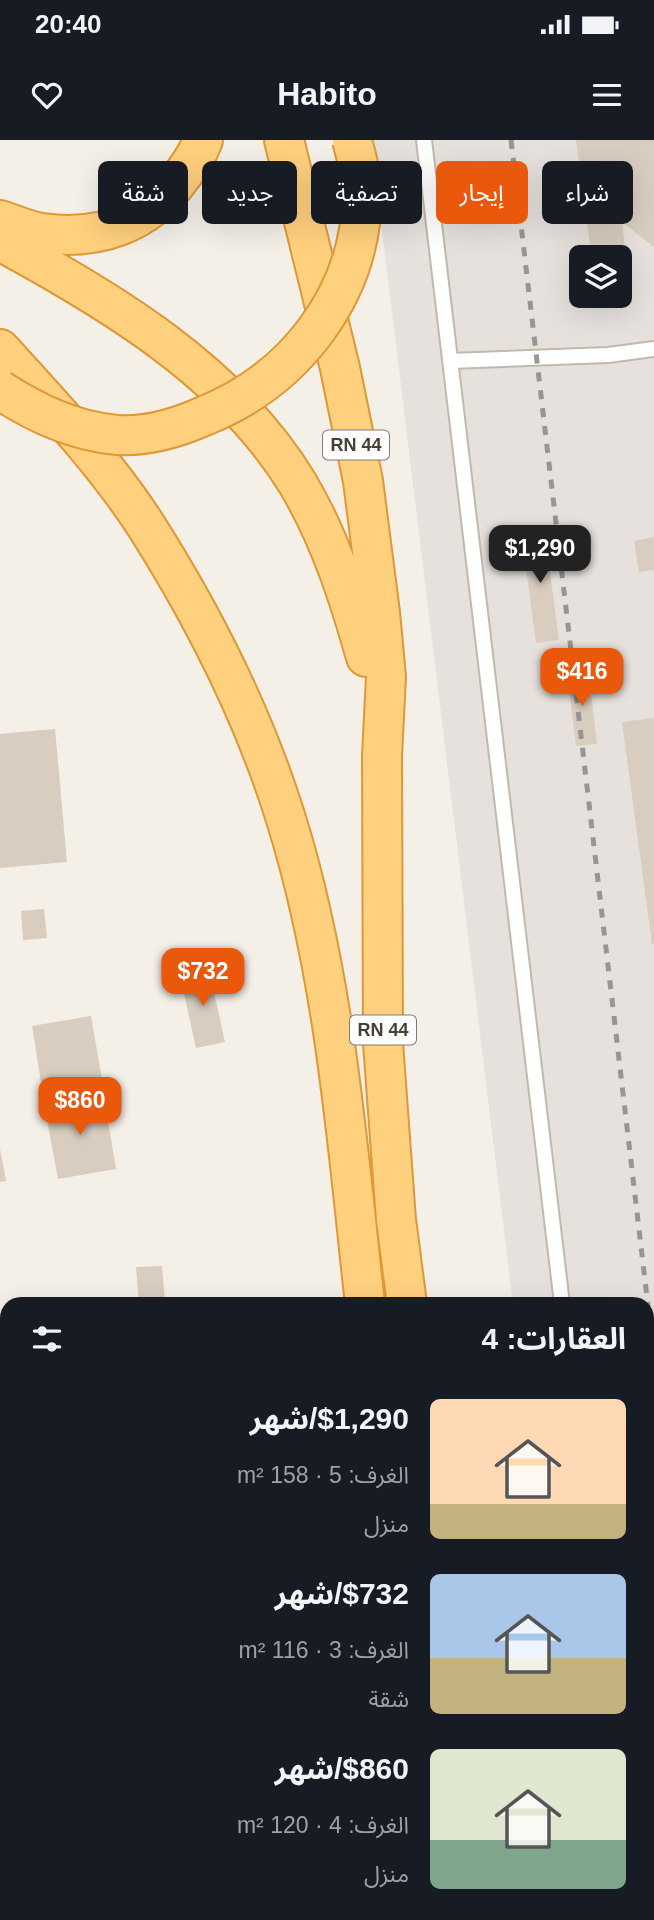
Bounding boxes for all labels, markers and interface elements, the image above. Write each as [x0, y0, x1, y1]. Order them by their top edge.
text: 20:40 [35, 9, 102, 39]
icon: heart [28, 76, 66, 114]
text: Habito [277, 76, 377, 112]
icon: menu [588, 76, 626, 114]
chip: شقة [98, 161, 188, 224]
chip: جديد [202, 161, 297, 224]
chip: تصفية [311, 161, 422, 224]
chip: إيجار [436, 161, 528, 224]
chip: شراء [542, 161, 633, 224]
map controls [569, 245, 632, 308]
button: layers [569, 245, 632, 308]
road number: RN 44 [323, 430, 389, 460]
pin: $1,290 [483, 526, 597, 585]
text: $1,290 [505, 535, 575, 561]
pin: $416 [541, 648, 623, 708]
text: $416 [556, 658, 608, 684]
pin: $732 [162, 948, 244, 1008]
text: $732 [177, 958, 229, 984]
road number: RN 44 [350, 1016, 416, 1044]
pin: $860 [39, 1077, 121, 1137]
text: $860 [54, 1087, 106, 1113]
icon: filters [28, 1320, 66, 1358]
text: العقارات: 4 [481, 1322, 626, 1355]
text: $1,290/شهر [250, 1402, 409, 1435]
icon: home [486, 1427, 570, 1511]
text: الغرف: 5 · 158 m² [237, 1462, 409, 1488]
text: منزل [364, 1511, 409, 1537]
text: $732/شهر [275, 1577, 409, 1610]
icon: home [486, 1602, 570, 1686]
text: الغرف: 3 · 116 m² [239, 1637, 409, 1663]
text: شقة [368, 1686, 409, 1712]
text: $860/شهر [275, 1752, 409, 1785]
icon: home [486, 1777, 570, 1861]
text: الغرف: 4 · 120 m² [237, 1812, 409, 1838]
text: منزل [364, 1861, 409, 1887]

